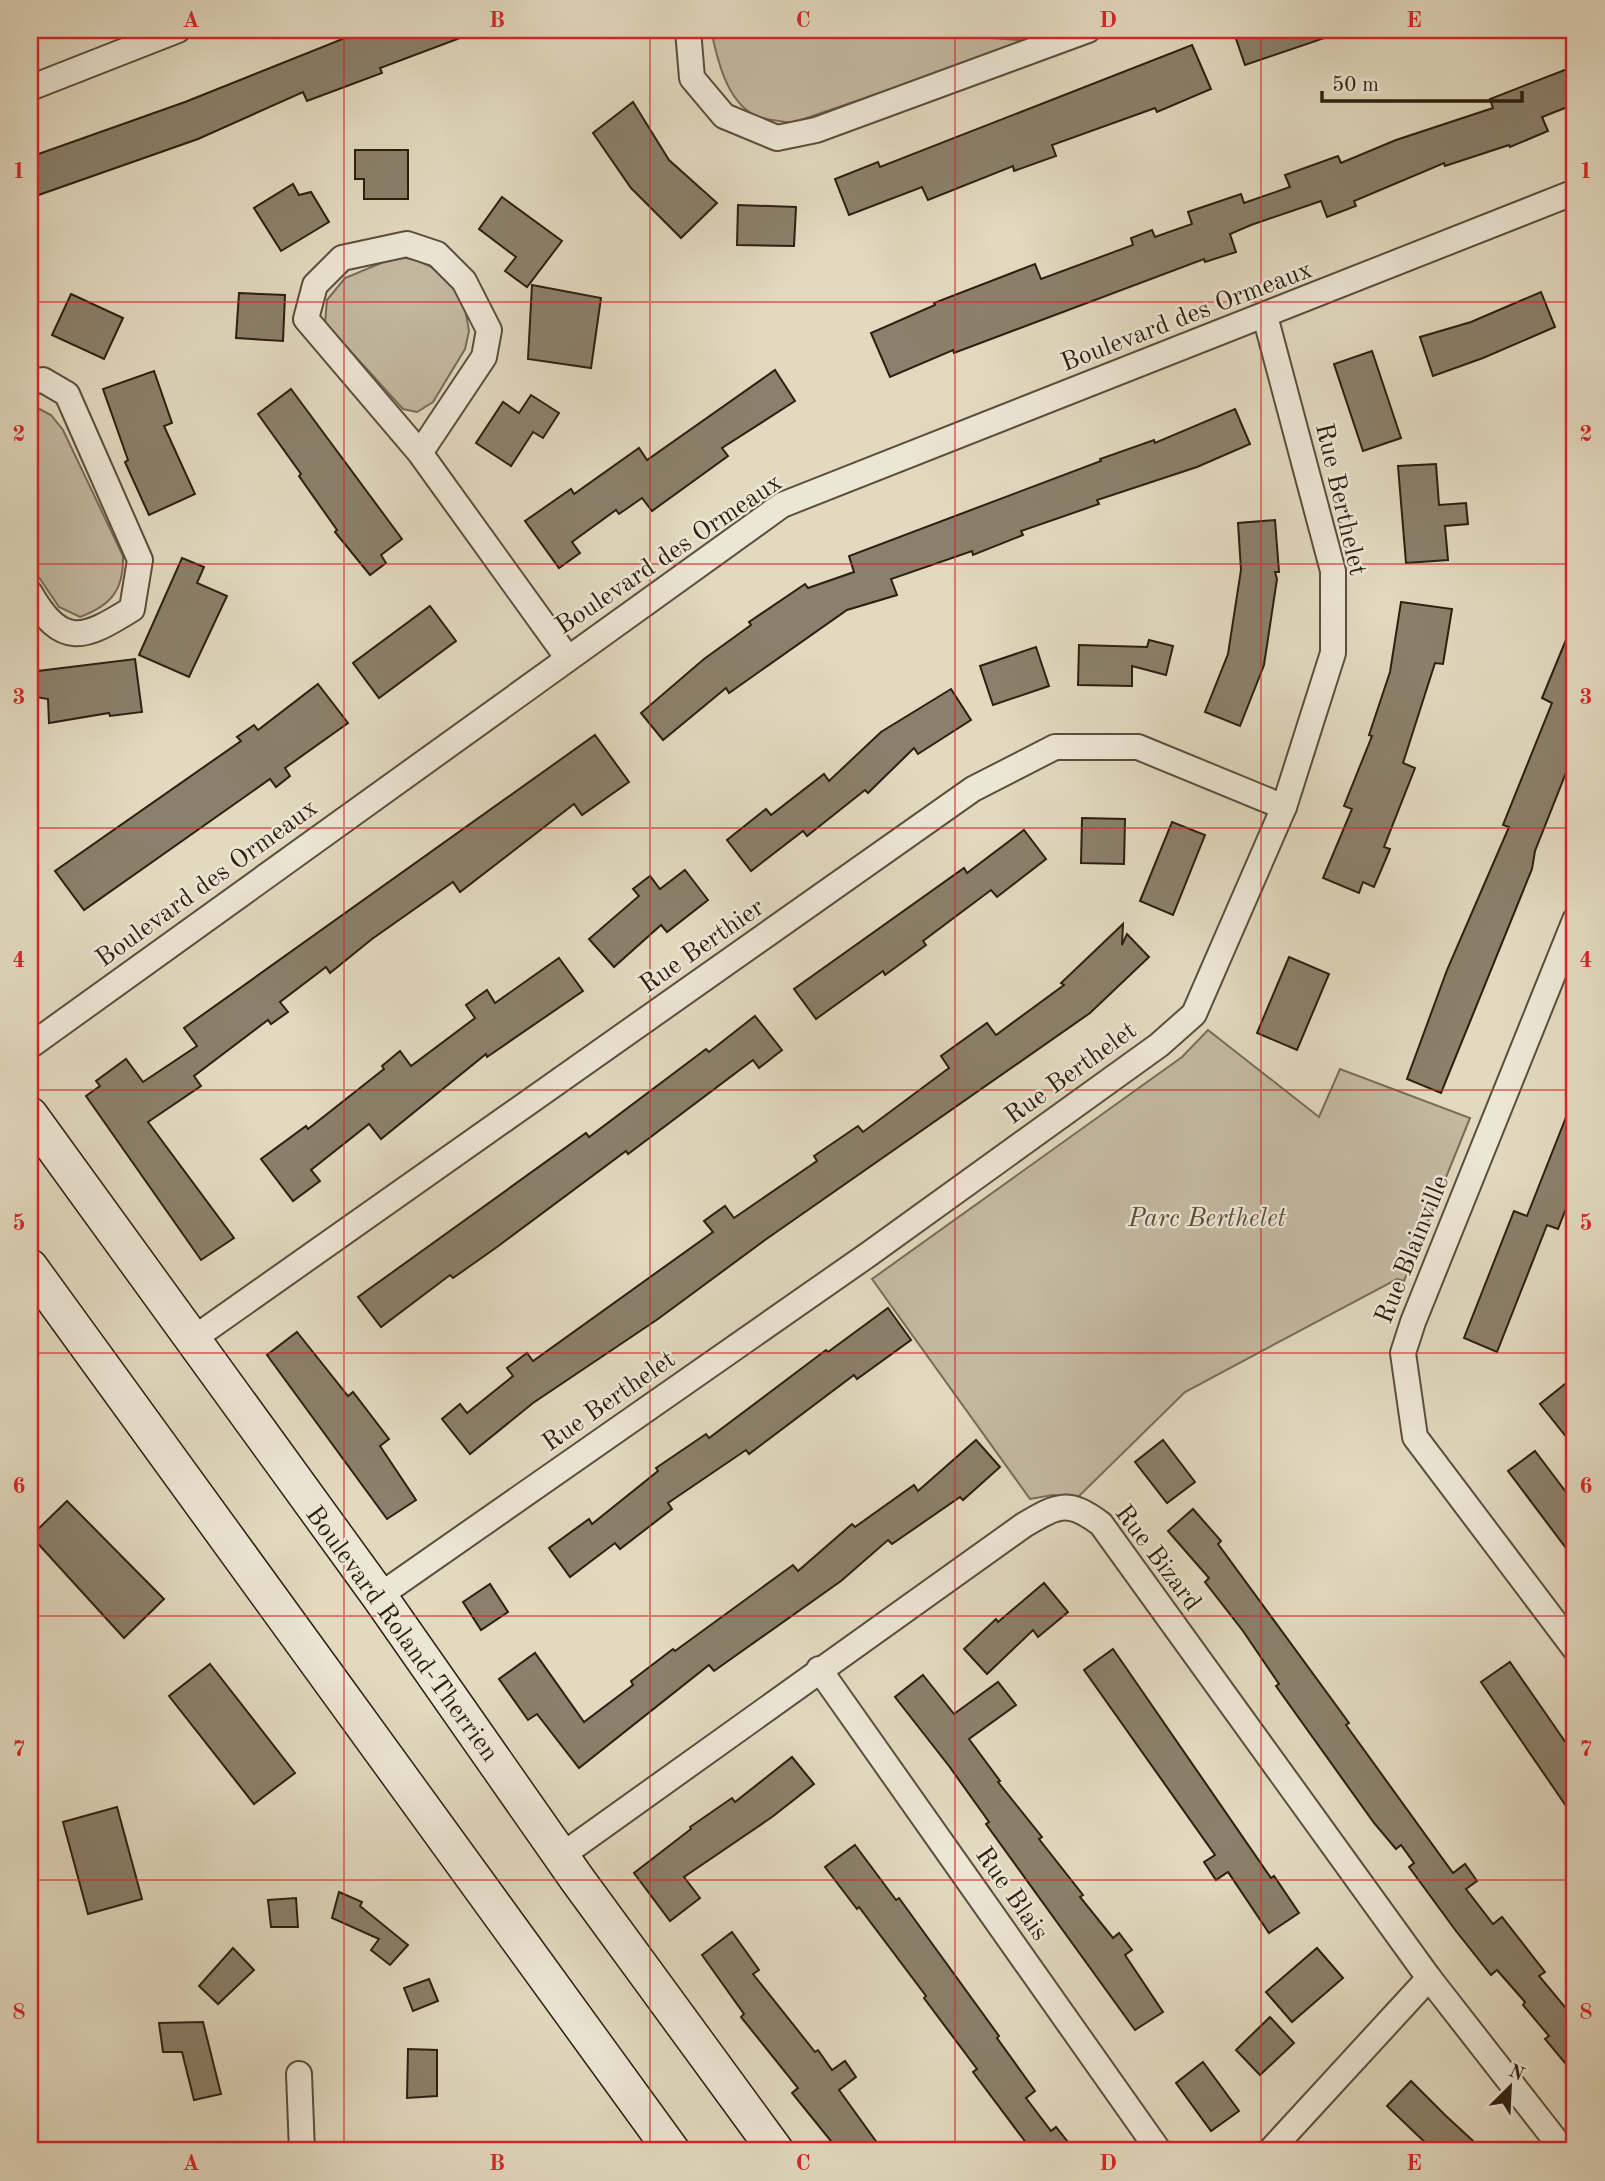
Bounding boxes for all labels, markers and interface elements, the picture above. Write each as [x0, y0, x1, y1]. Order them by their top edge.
text: A [182, 9, 200, 32]
text: B [489, 9, 505, 32]
text: C [795, 9, 811, 32]
text: D [1099, 9, 1117, 32]
text: E [1406, 9, 1422, 32]
scale bar [1322, 60, 1521, 104]
text: 50 m [1332, 75, 1379, 96]
text: 1 [12, 160, 26, 183]
text: 1 [1579, 160, 1593, 183]
street label: Boulevard des Ormeaux [1058, 257, 1316, 377]
street label: Rue Berthelet [1310, 421, 1370, 578]
text: 2 [12, 423, 26, 446]
text: 2 [1579, 423, 1593, 446]
street label: Boulevard des Ormeaux [551, 469, 787, 640]
text: 3 [12, 686, 26, 709]
text: 3 [1579, 686, 1593, 709]
street label: Boulevard des Ormeaux [92, 795, 323, 973]
street label: Rue Berthier [635, 894, 769, 999]
text: 4 [12, 949, 26, 972]
text: 4 [1579, 949, 1593, 972]
street label: Rue Berthelet [1001, 1017, 1142, 1130]
street label: Rue Blainville [1371, 1172, 1454, 1328]
park label: Parc Berthelet [1127, 1206, 1287, 1232]
text: 5 [12, 1212, 26, 1235]
text: 5 [1579, 1212, 1593, 1235]
street label: Rue Berthelet [538, 1346, 680, 1457]
text: 6 [12, 1475, 26, 1498]
text: 6 [1579, 1475, 1593, 1498]
street label: Rue Bizard [1109, 1500, 1205, 1616]
street label: Boulevard Roland-Therrien [300, 1502, 503, 1767]
text: 7 [12, 1738, 26, 1761]
text: 7 [1579, 1738, 1593, 1761]
street label: Rue Blais [970, 1843, 1053, 1946]
text: 8 [12, 2001, 26, 2024]
text: 8 [1579, 2001, 1593, 2024]
north arrow [1476, 2052, 1546, 2122]
text: N [1505, 2062, 1527, 2086]
text: A [182, 2152, 200, 2175]
text: B [489, 2152, 505, 2175]
text: C [795, 2152, 811, 2175]
text: D [1099, 2152, 1117, 2175]
text: E [1406, 2152, 1422, 2175]

